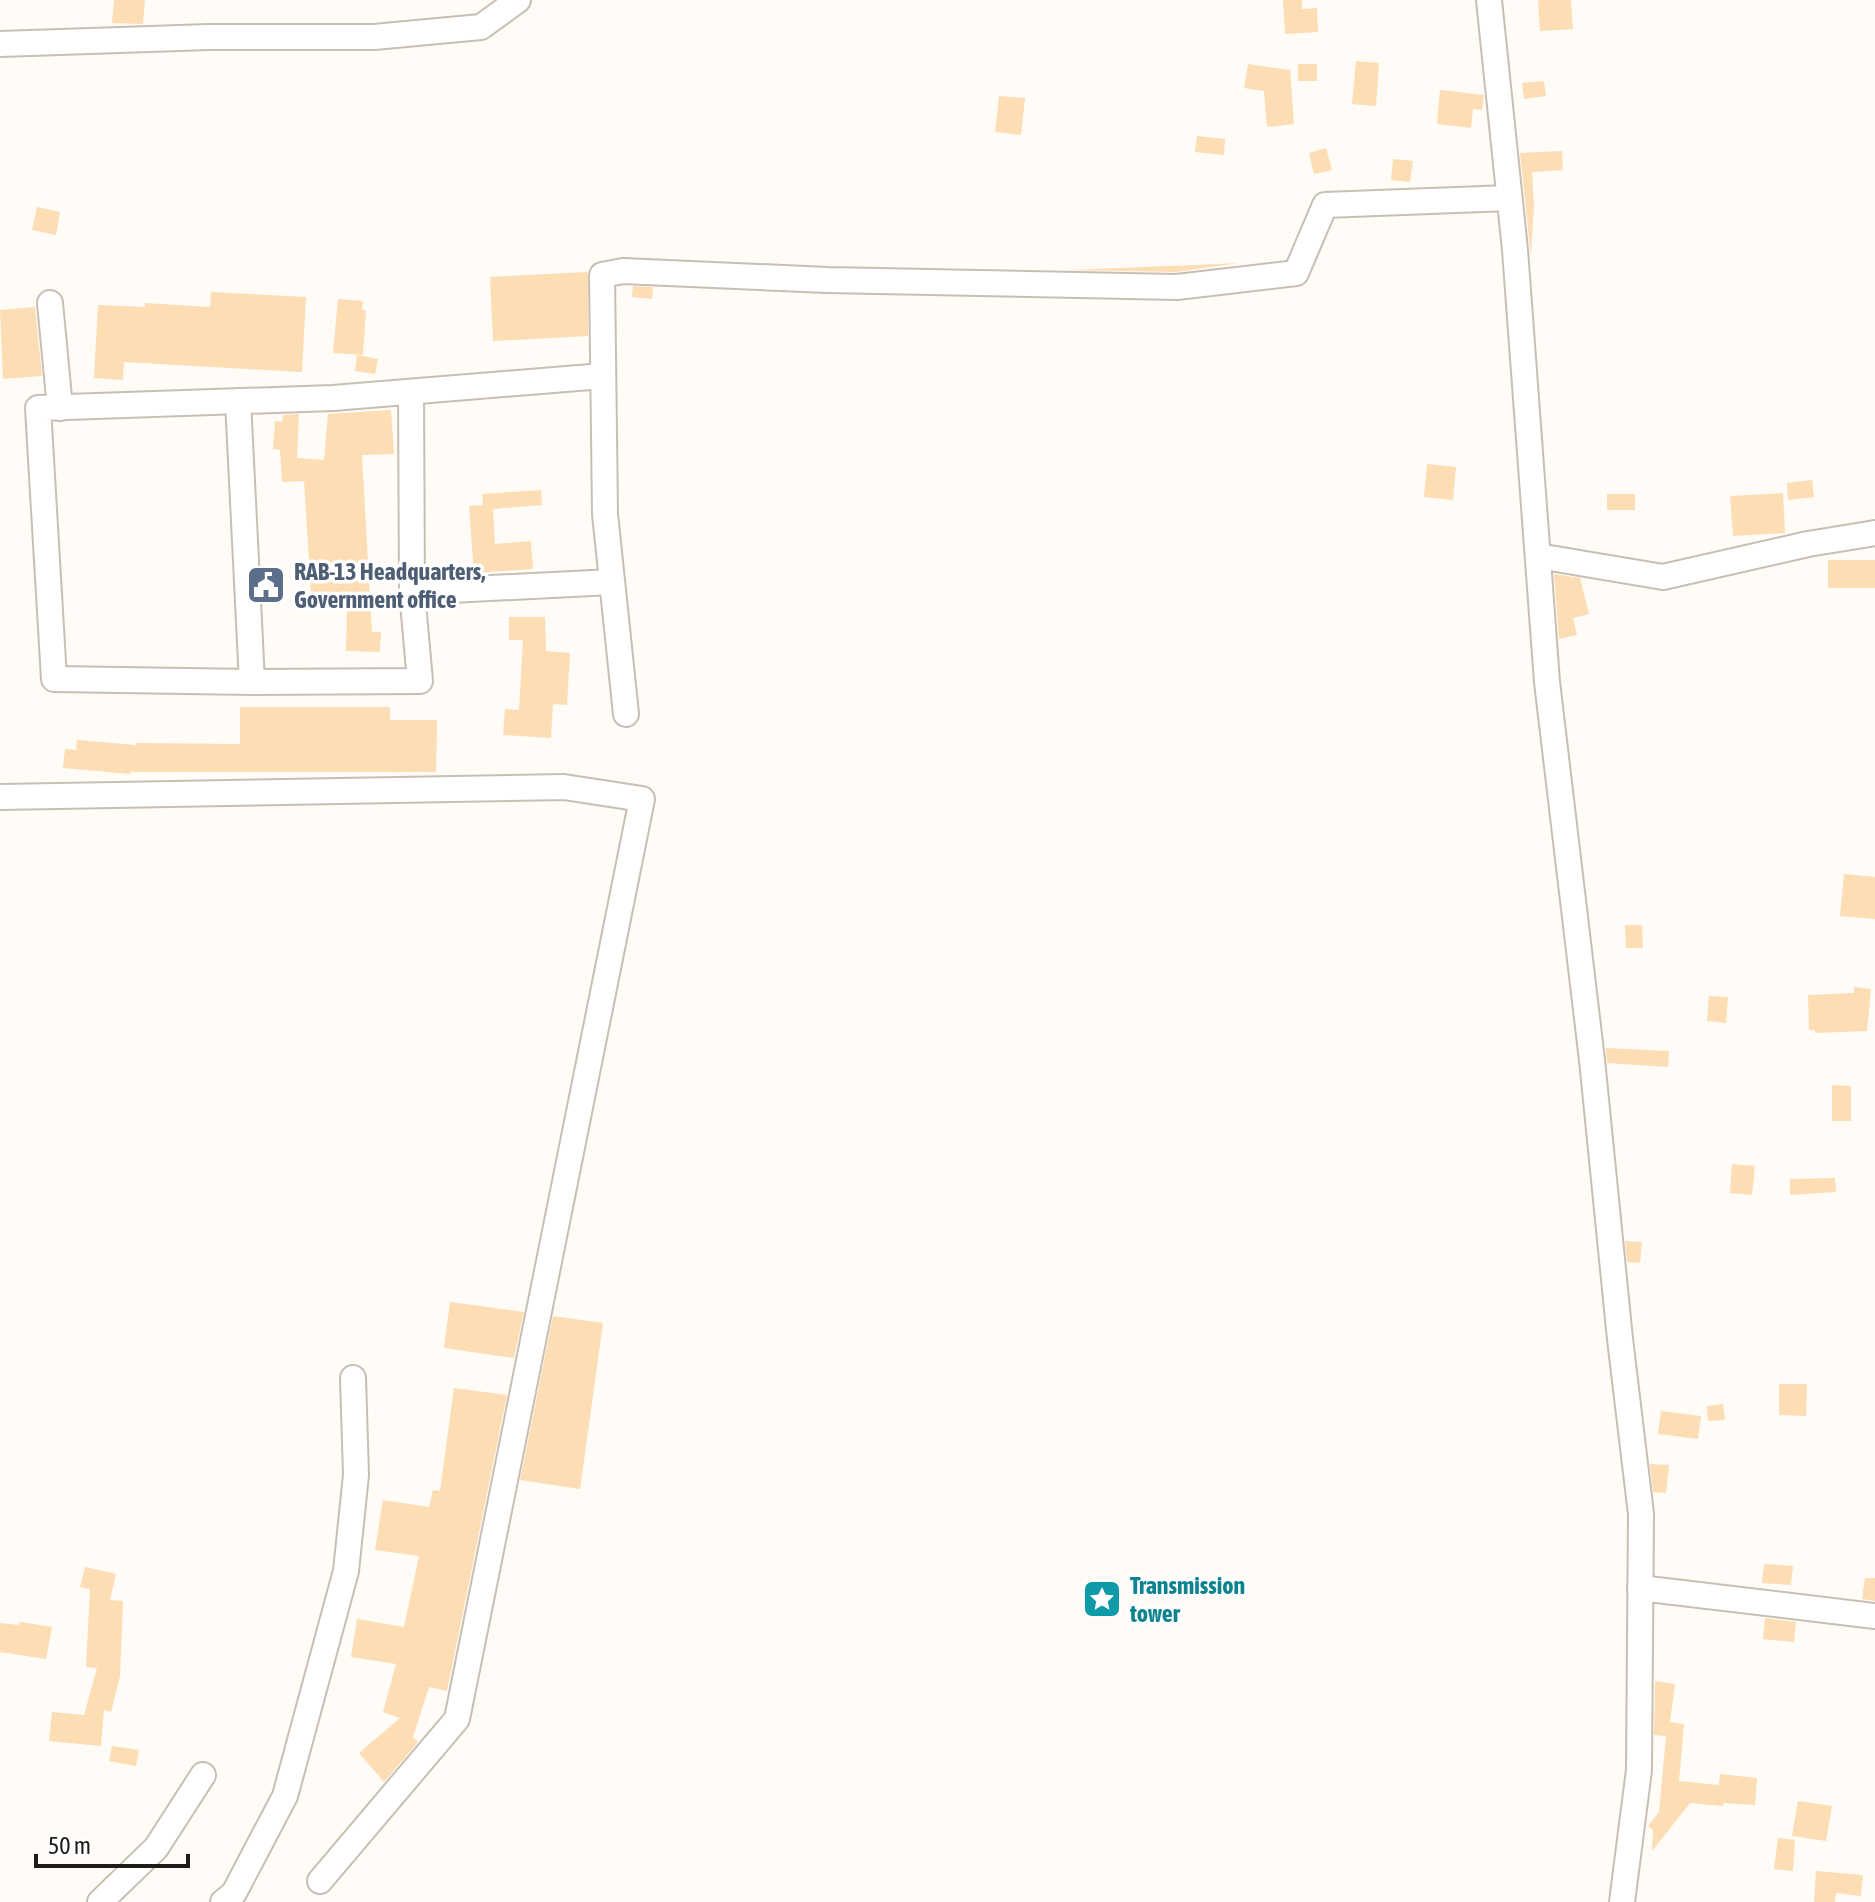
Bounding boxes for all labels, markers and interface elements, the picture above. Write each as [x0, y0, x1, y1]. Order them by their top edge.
place label: RAB-13 Headquarters, Government office [294, 558, 486, 613]
public building icon: RAB-13 Headquarters, Government office [245, 564, 287, 606]
place label: Transmission tower [1129, 1572, 1245, 1627]
place icon: Transmission tower [1081, 1578, 1123, 1620]
scale bar [36, 1818, 188, 1868]
text: 50 m [48, 1832, 91, 1859]

